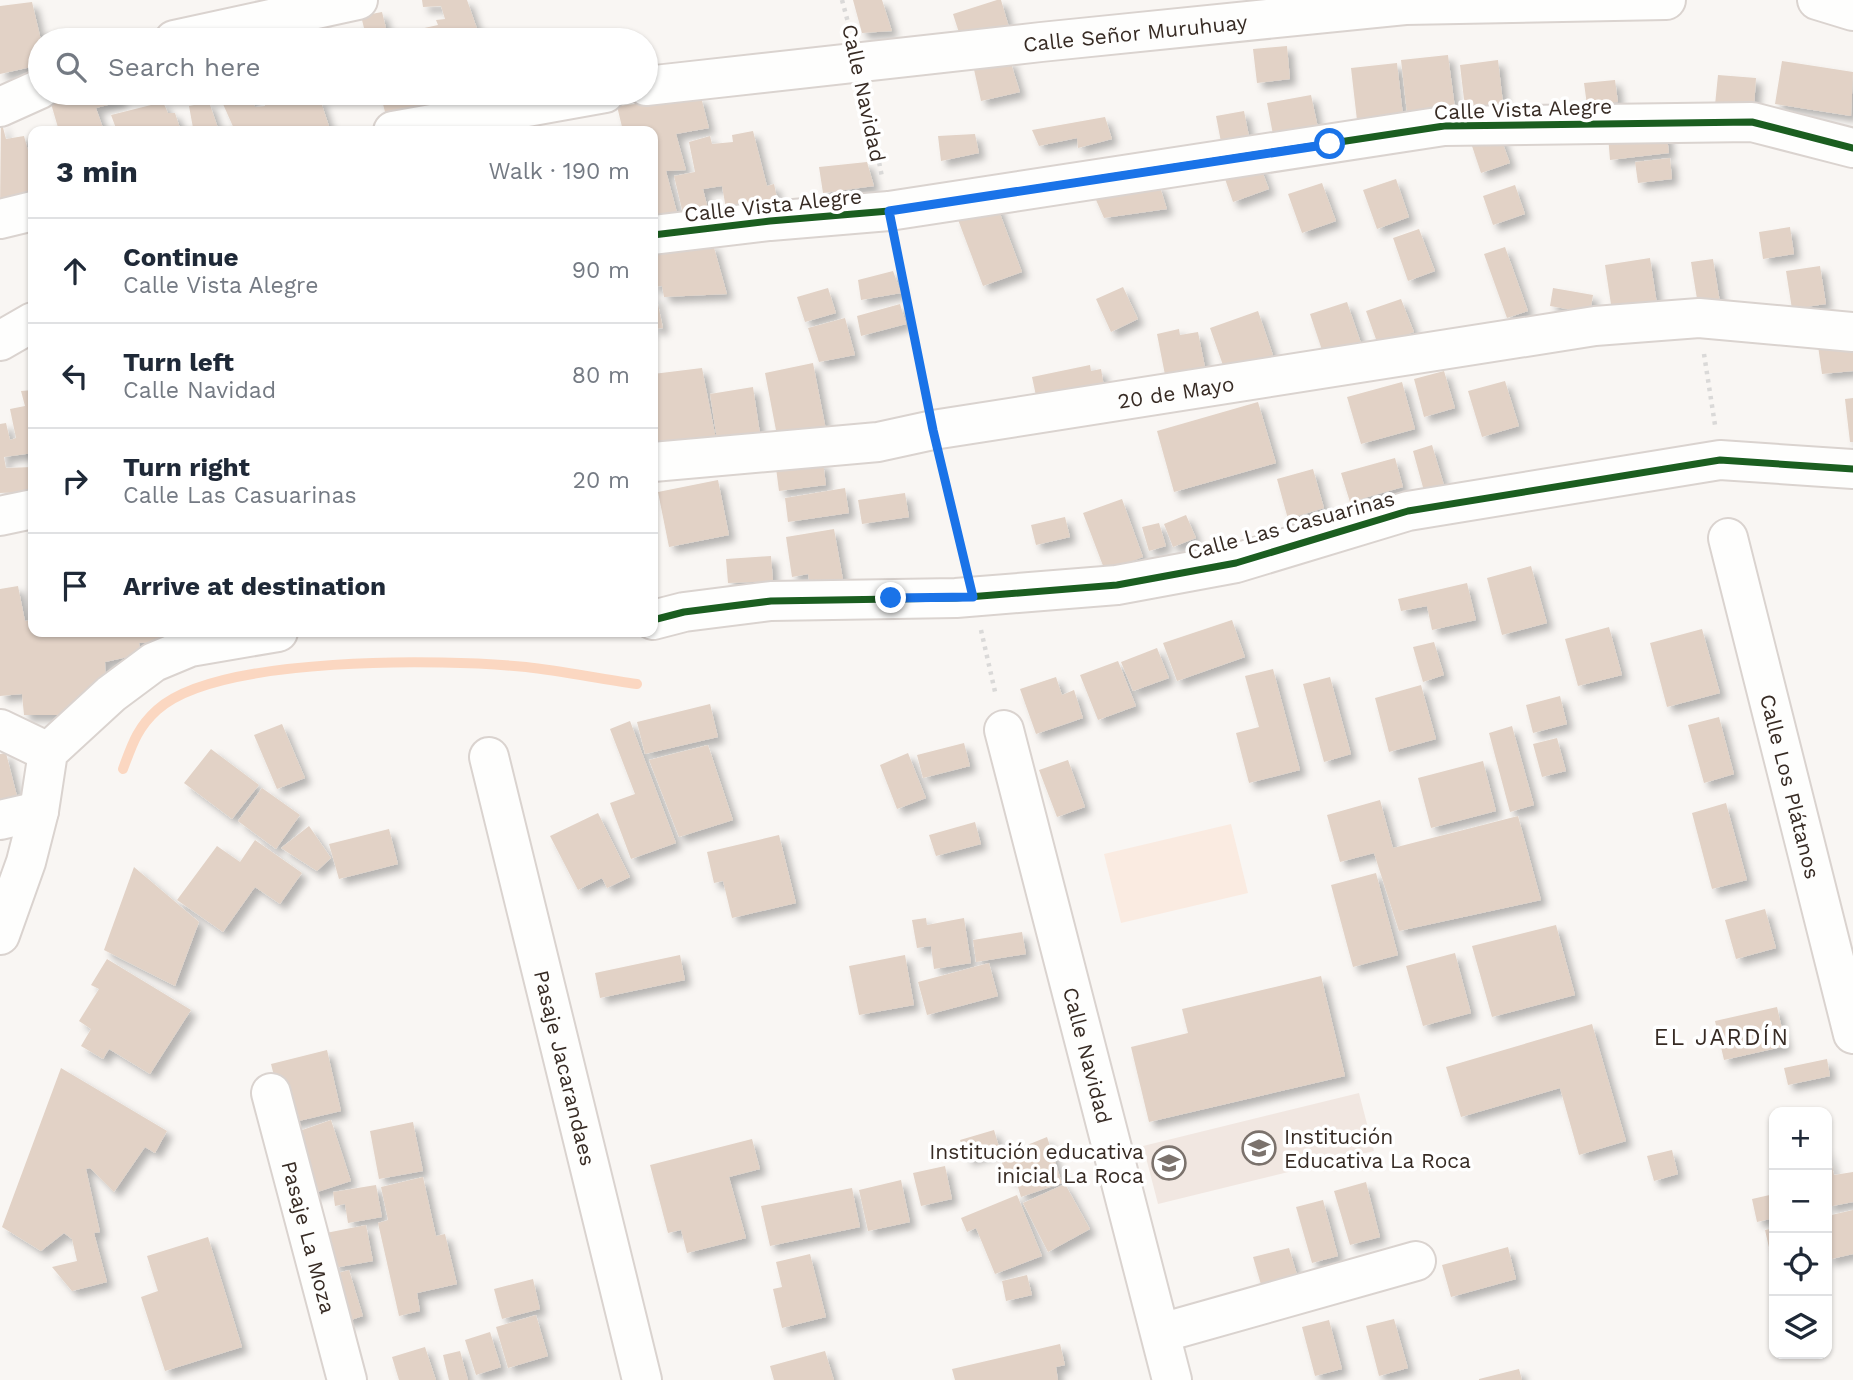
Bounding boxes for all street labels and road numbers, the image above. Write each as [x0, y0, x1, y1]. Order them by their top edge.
street label: Calle Señor Muruhuay [1022, 9, 1249, 56]
street label: Calle Navidad [837, 22, 891, 164]
street label: Calle Vista Alegre [1433, 93, 1613, 125]
street label: Calle Vista Alegre [683, 183, 863, 227]
street label: 20 de Mayo [1116, 370, 1236, 413]
street label: Calle Las Casuarinas [1185, 485, 1397, 565]
street label: Calle Los Plátanos [1755, 691, 1826, 881]
street label: Pasaje Jacarandaes [529, 967, 601, 1168]
street label: Calle Navidad [1058, 984, 1118, 1126]
street label: Pasaje La Moza [277, 1158, 341, 1316]

